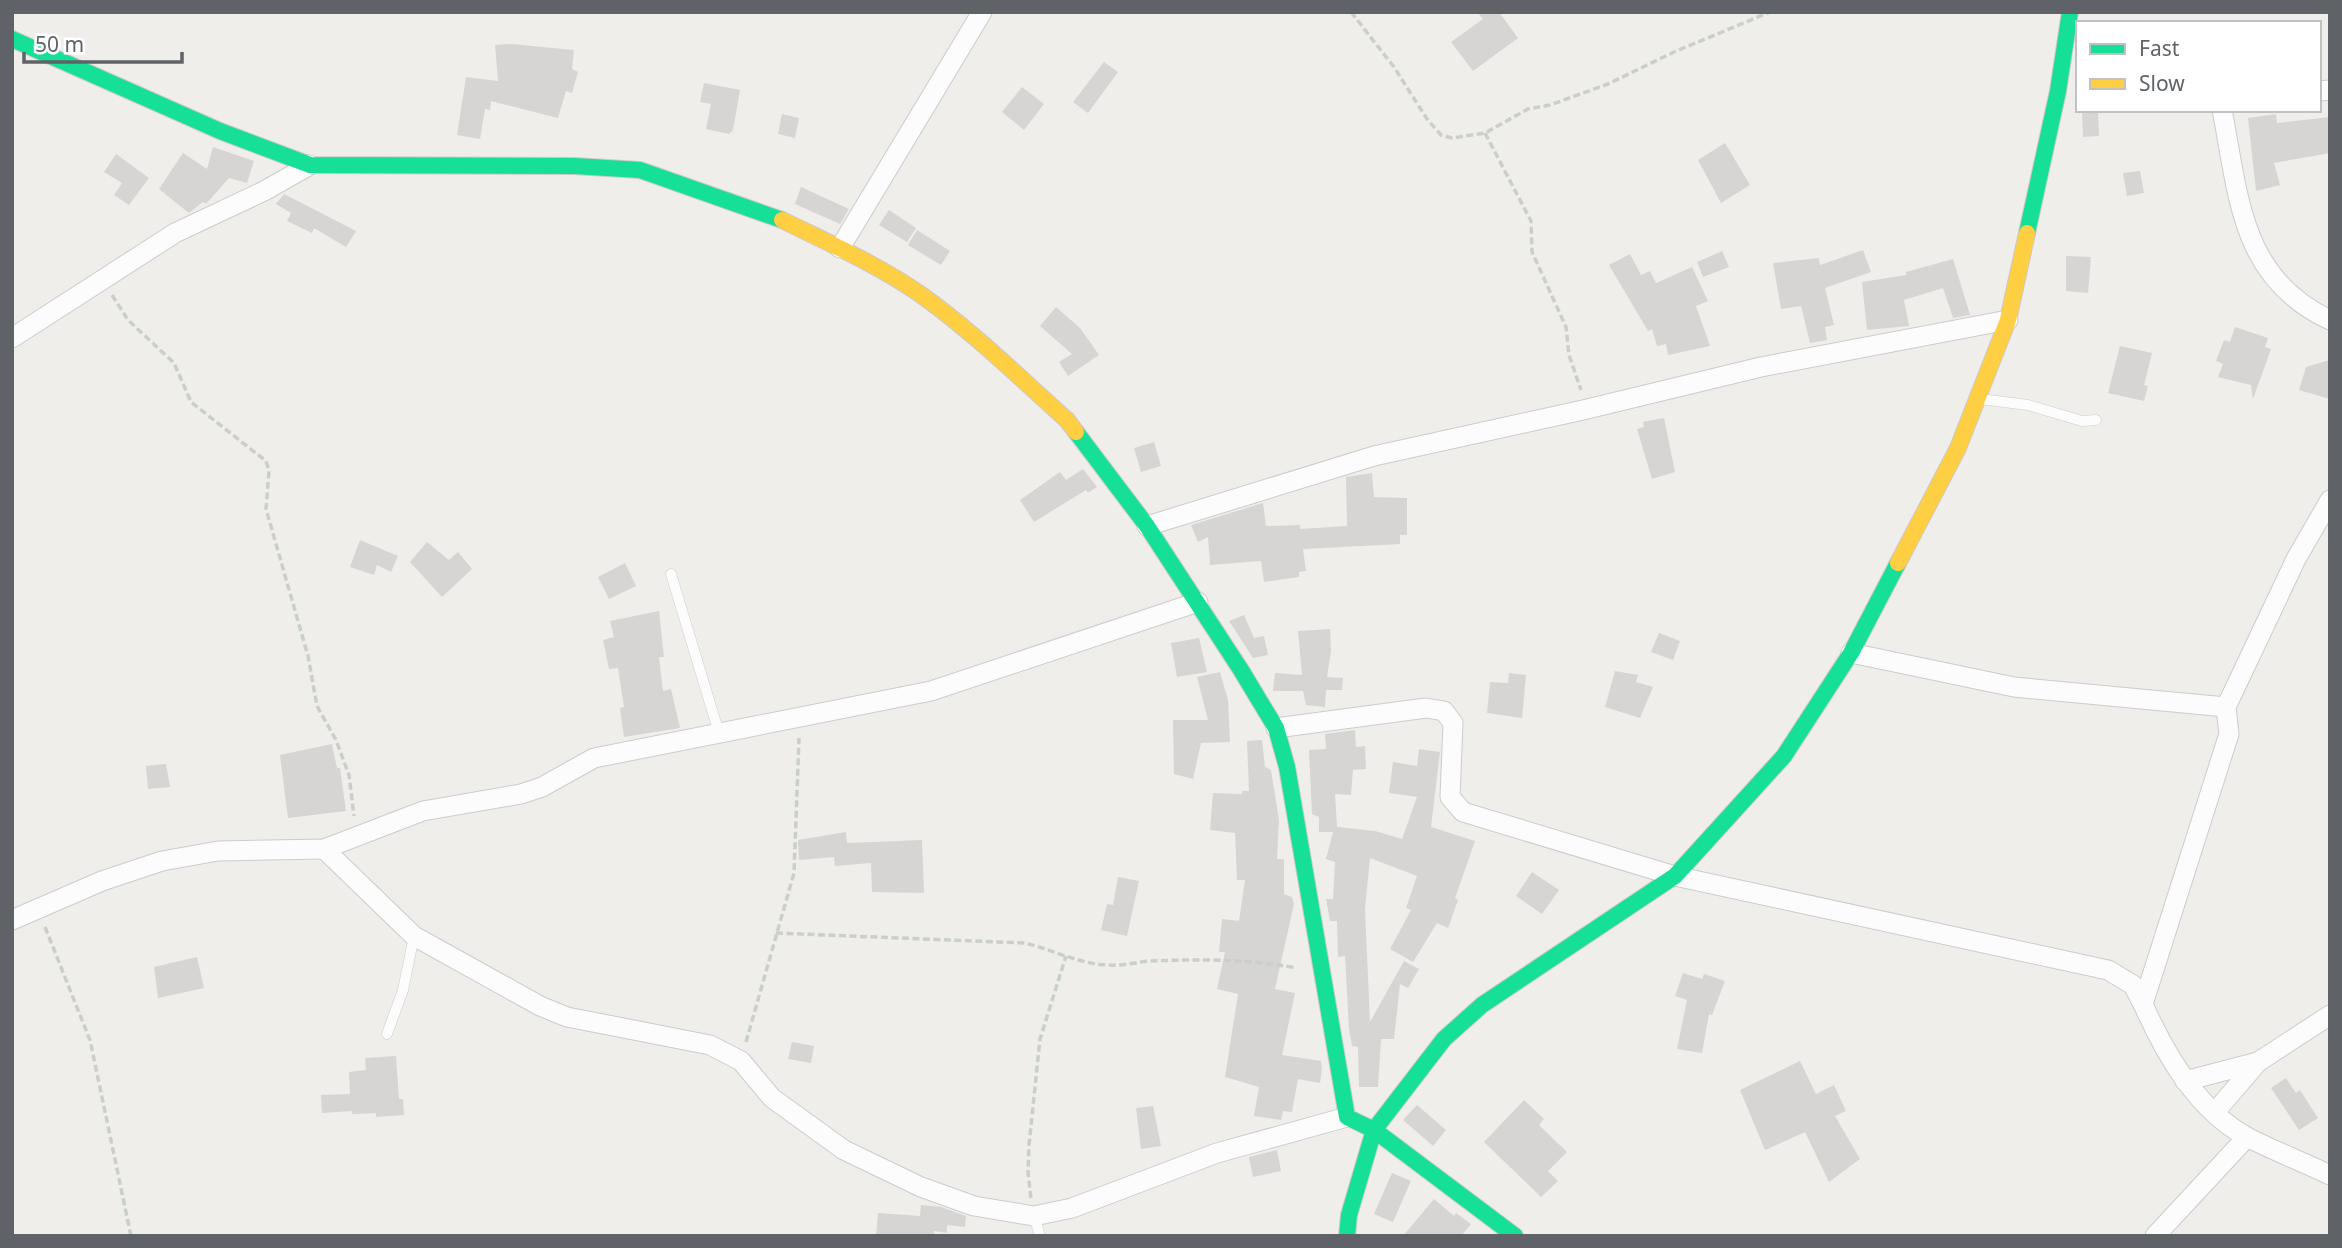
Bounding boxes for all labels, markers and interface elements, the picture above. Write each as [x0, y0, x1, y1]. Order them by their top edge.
scale bar [24, 21, 182, 65]
legend [2076, 21, 2321, 112]
text: 50 m [35, 30, 84, 58]
text: Fast [2139, 34, 2180, 62]
text: Slow [2139, 69, 2185, 97]

